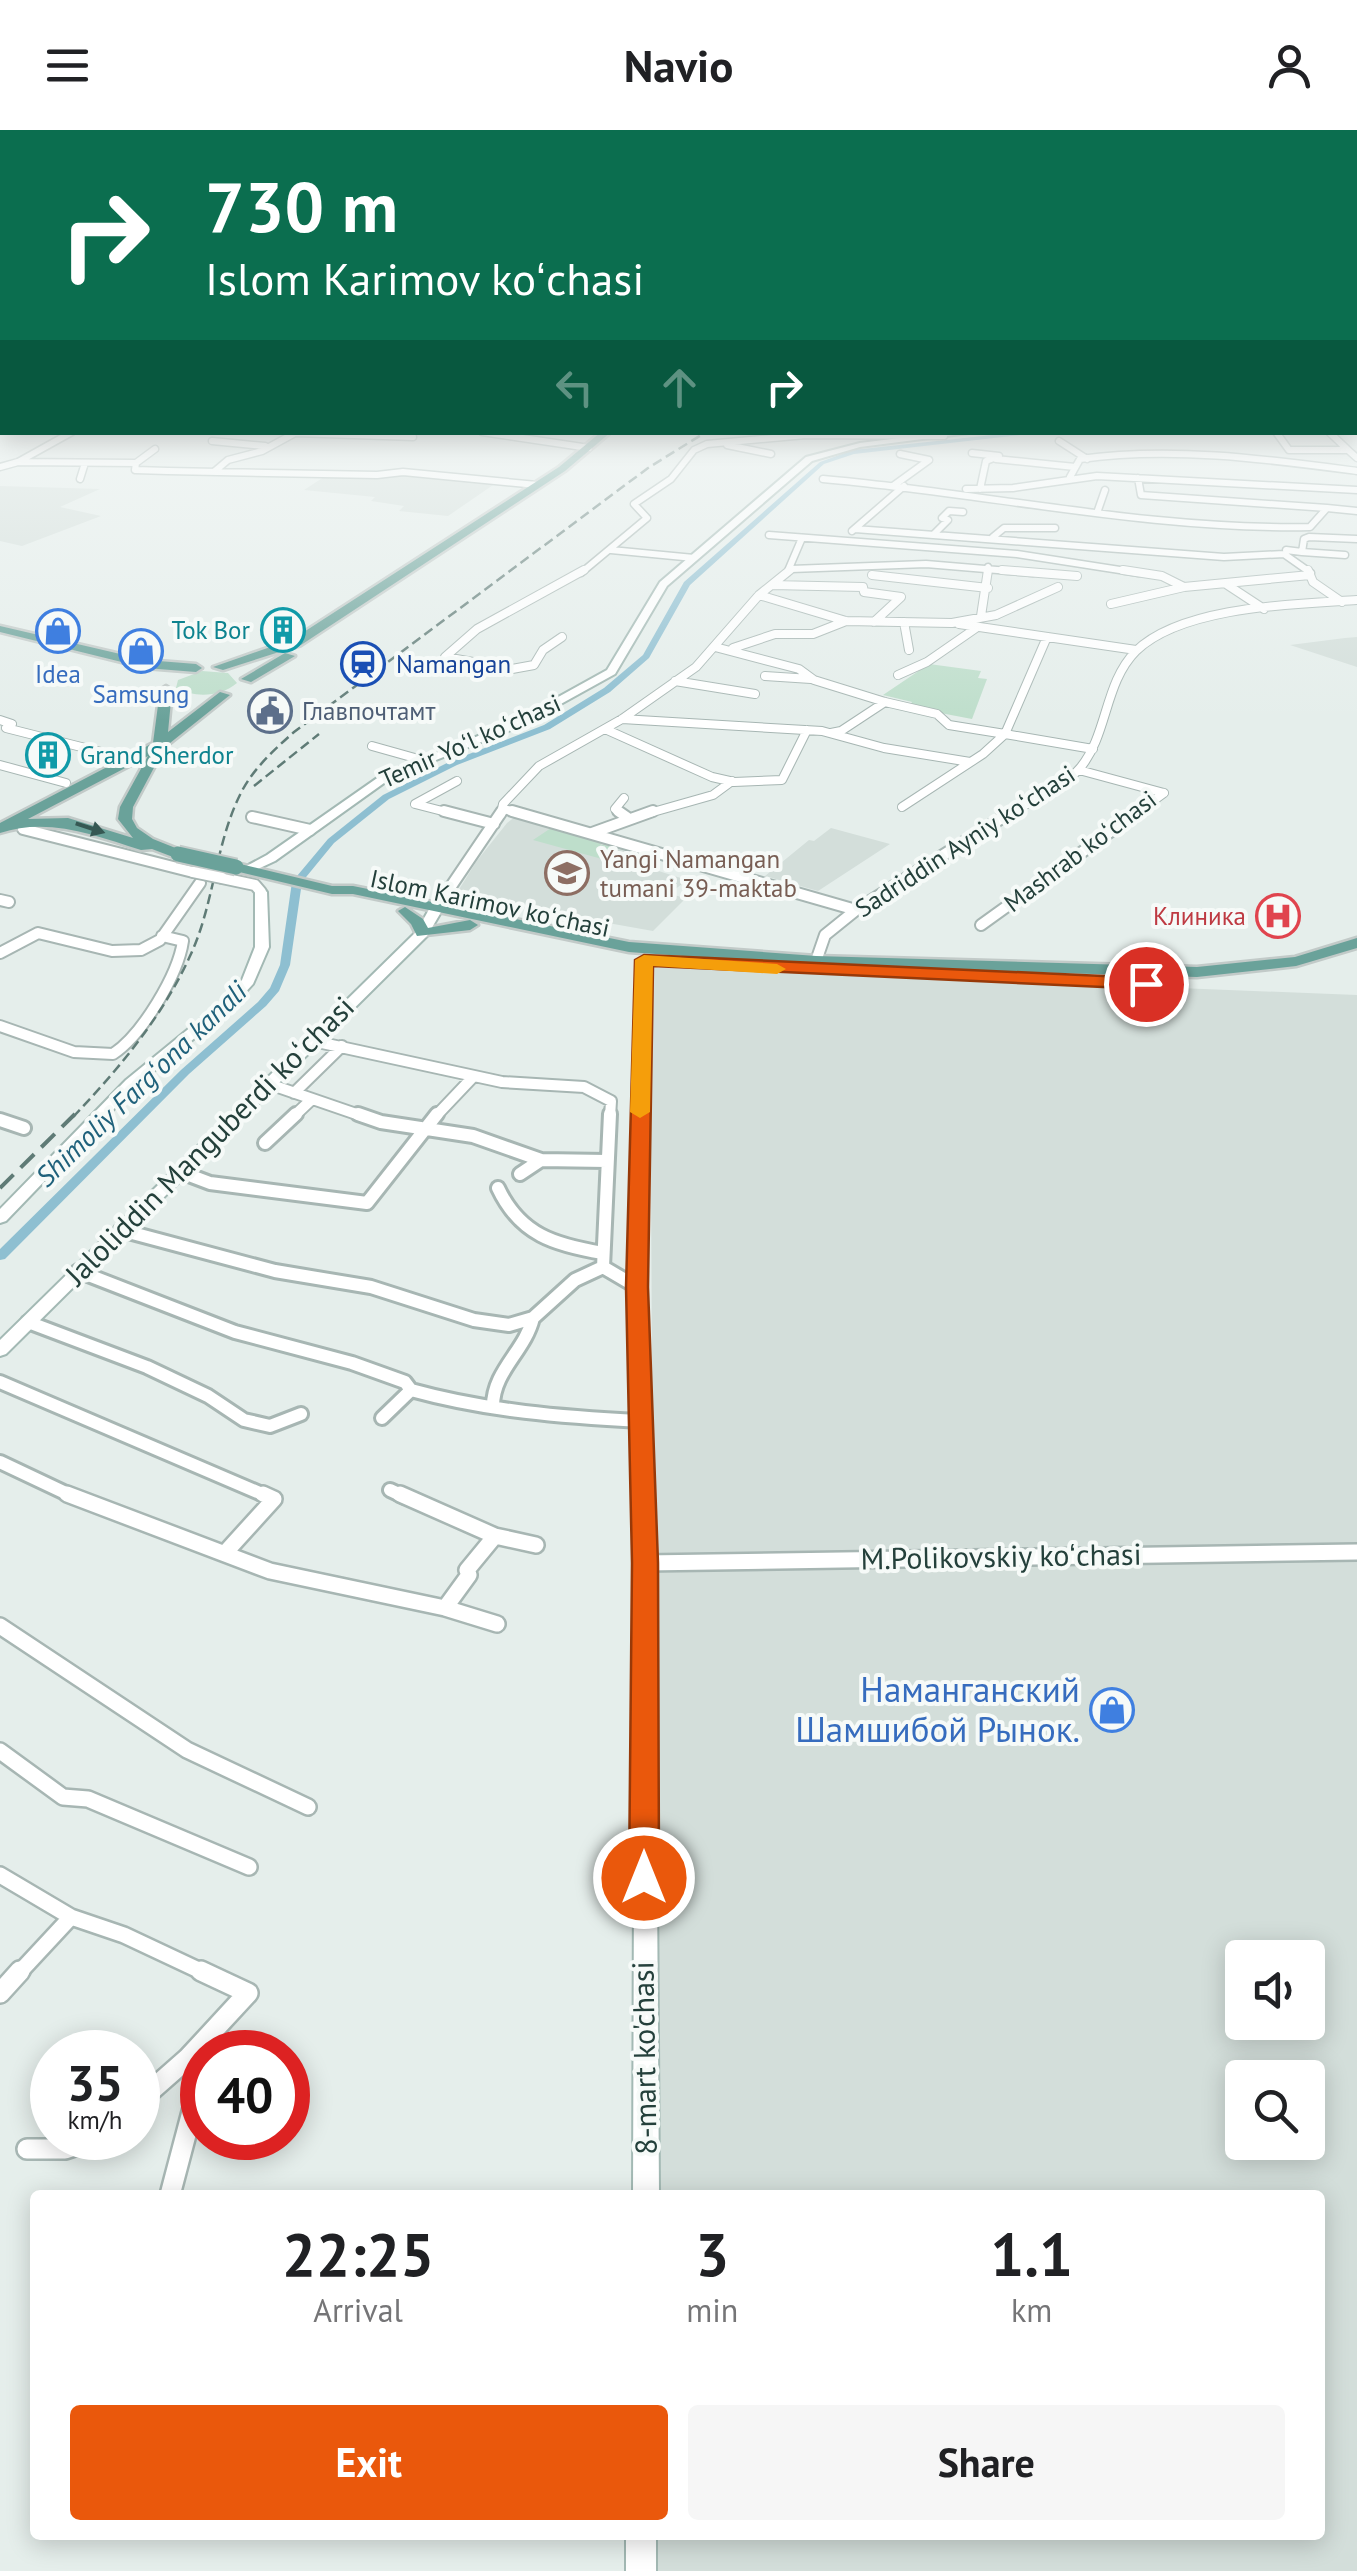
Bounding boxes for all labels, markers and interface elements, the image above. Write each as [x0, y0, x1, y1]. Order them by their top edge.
text: Navio [624, 36, 733, 94]
icon: menu [40, 38, 95, 93]
icon: person [1262, 38, 1317, 93]
text: 730 m [205, 161, 398, 251]
icon: right [40, 170, 170, 300]
text: Islom Karimov koʻchasi [205, 249, 644, 307]
icon: left [547, 360, 602, 415]
icon: ahead [652, 360, 707, 415]
icon: right [757, 360, 812, 415]
building icon: Tok Bor [260, 607, 306, 653]
shop icon: Idea [35, 608, 81, 654]
place label: Tok Bor [172, 614, 250, 646]
shop icon: Samsung [118, 628, 164, 674]
station icon: Namangan [340, 641, 386, 687]
place label: Namangan [396, 648, 511, 680]
place label: Idea [35, 658, 81, 690]
place label: Samsung [92, 678, 190, 710]
street label: Temir Yoʻl koʻchasi [375, 687, 565, 795]
public building icon: Главпочтамт [247, 688, 293, 734]
place label: Главпочтамт [302, 695, 435, 727]
building icon: Grand Sherdor [25, 732, 71, 778]
place label: Grand Sherdor [80, 739, 234, 771]
street label: Sadriddin Ayniy koʻchasi [849, 758, 1081, 924]
street label: Mashrab koʻchasi [997, 783, 1163, 919]
one-way arrow [75, 822, 105, 837]
place label: Yangi Namangan tumani 39-maktab [600, 843, 797, 904]
school or university icon: Yangi Namangan tumani 39-maktab [544, 850, 590, 896]
street label: Islom Karimov koʻchasi [367, 862, 613, 944]
hospital icon: Клиника [1255, 893, 1301, 939]
place label: Клиника [1153, 900, 1246, 932]
pin [1104, 942, 1189, 1027]
icon: arrive [1119, 957, 1174, 1012]
water label: Shimoliy Fargʻona kanali [27, 972, 255, 1194]
street label: Jaloliddin Manguberdi koʻchasi [55, 987, 362, 1294]
street label: M.Polikovskiy koʻchasi [860, 1534, 1142, 1577]
place label: Наманганский Шамшибой Рынок. [795, 1666, 1080, 1752]
shop icon: Наманганский Шамшибой Рынок. [1089, 1687, 1135, 1733]
position arrow [592, 1826, 696, 1930]
map controls [1225, 1940, 1325, 2160]
button: sound [1225, 1940, 1325, 2040]
street label: 8-mart ko'chasi [622, 1961, 665, 2155]
speed limit sign: 40 [180, 2030, 310, 2160]
text: 35 [67, 2050, 123, 2115]
button: search [1225, 2060, 1325, 2160]
text: km/h [68, 2104, 122, 2136]
text: 22:25 [282, 2215, 434, 2293]
text: 3 [695, 2215, 729, 2293]
text: 1.1 [990, 2215, 1073, 2293]
text: Arrival [313, 2289, 403, 2331]
text: min [686, 2289, 738, 2331]
text: km [1011, 2289, 1052, 2331]
button: Exit [70, 2405, 668, 2520]
button: Share [688, 2405, 1285, 2520]

